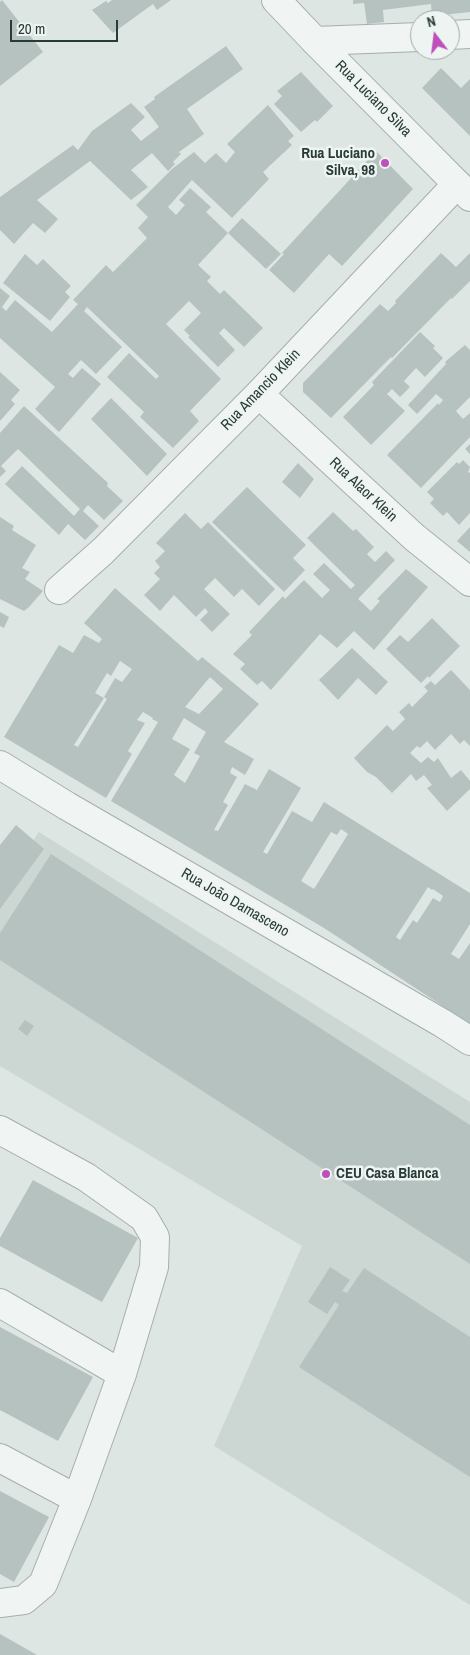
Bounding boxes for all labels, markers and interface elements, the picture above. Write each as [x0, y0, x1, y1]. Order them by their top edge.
scale bar [12, 10, 120, 42]
north arrow [410, 10, 460, 60]
text: N [425, 12, 438, 31]
text: 20 m [18, 18, 45, 39]
street label: Rua Luciano Silva [331, 57, 415, 141]
place label: Rua Luciano Silva, 98 [301, 145, 375, 180]
marker: Rua Luciano Silva, 98 [379, 157, 391, 169]
street label: Rua Amancio Klein [218, 346, 304, 434]
street label: Rua Alaor Klein [325, 454, 401, 526]
street label: Rua João Damasceno [178, 865, 292, 941]
place label: CEU Casa Blanca [336, 1165, 439, 1183]
marker: CEU Casa Blanca [320, 1168, 332, 1180]

